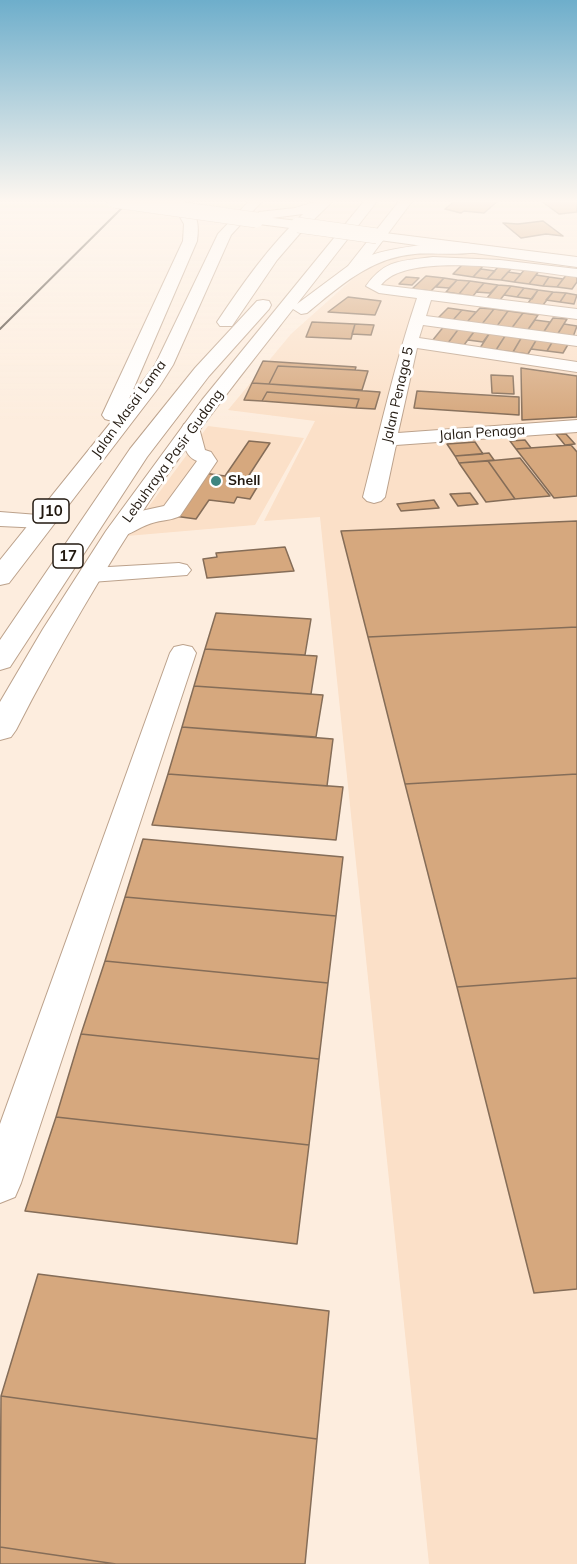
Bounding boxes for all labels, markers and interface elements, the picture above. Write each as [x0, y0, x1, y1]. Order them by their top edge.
street label: Jalan Penaga 5 [379, 345, 417, 445]
street label: Jalan Masai Lama [88, 357, 170, 461]
street label: Lebuhraya Pasir Gudang [119, 386, 227, 526]
street label: Jalan Penaga [438, 422, 526, 444]
place label: Shell [228, 473, 260, 489]
marker: Shell [209, 474, 223, 488]
road number: J10 [33, 499, 69, 523]
road number: 17 [53, 544, 83, 568]

